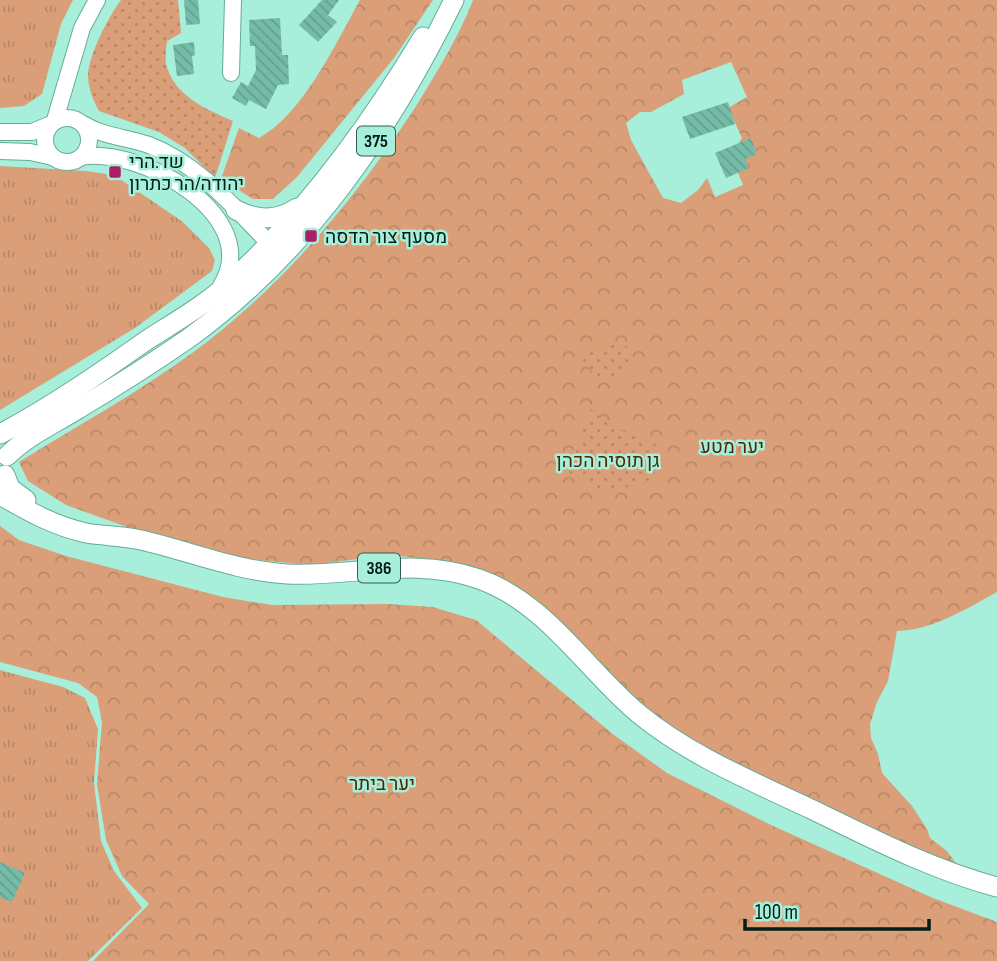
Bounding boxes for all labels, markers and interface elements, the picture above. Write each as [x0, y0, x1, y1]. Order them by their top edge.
road number: 375 [357, 126, 395, 156]
place label: שד.הרי יהודה/הר כתרון [129, 151, 244, 196]
marker: שד.הרי יהודה/הר כתרון [107, 164, 123, 180]
place label: מסעף צור הדסה [325, 226, 447, 249]
marker: מסעף צור הדסה [303, 228, 319, 244]
park label: יער מטע [700, 436, 764, 459]
park label: גן תוסיה הכהן [556, 450, 660, 473]
road number: 386 [358, 554, 400, 582]
park label: יער ביתר [349, 773, 415, 796]
scale bar [745, 888, 929, 932]
text: 100 m [755, 900, 798, 925]

